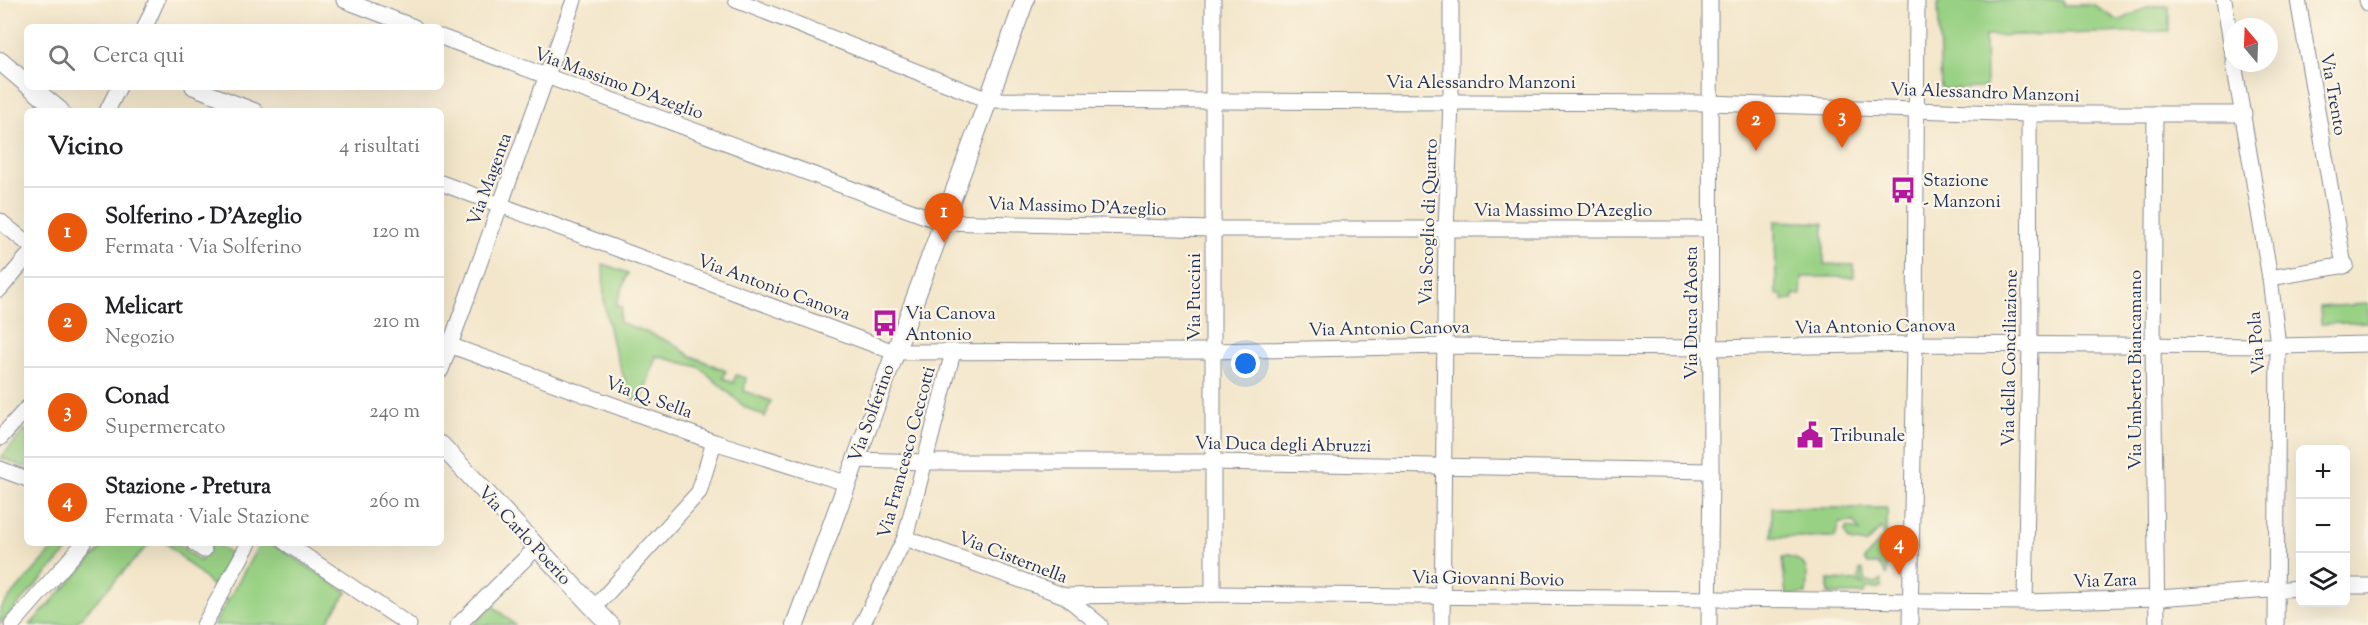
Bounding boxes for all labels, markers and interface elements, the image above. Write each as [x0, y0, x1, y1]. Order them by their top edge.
north arrow [2224, 18, 2278, 72]
search box [24, 24, 444, 90]
icon: search [45, 41, 78, 74]
text: Cerca qui [93, 41, 184, 73]
street label: Via Massimo D'Azeglio [530, 42, 707, 128]
street label: Via Trento [2312, 51, 2352, 138]
street label: Via Alessandro Manzoni [1386, 71, 1576, 97]
street label: Via Alessandro Manzoni [1890, 78, 2080, 110]
pin: 3 [1822, 98, 1862, 148]
pin: 2 [1736, 102, 1776, 151]
text: Vicino [48, 129, 123, 166]
street label: Via Magenta [462, 130, 520, 230]
text: 4 risultati [339, 133, 420, 162]
street label: Via Scoglio di Quarto [1414, 138, 1446, 306]
place label: Stazione - Manzoni [1923, 169, 2001, 216]
bus stop icon: Stazione - Manzoni [1888, 175, 1918, 205]
street label: Via Massimo D'Azeglio [987, 192, 1167, 224]
pin: 1 [924, 194, 964, 243]
street label: Via Massimo D'Azeglio [1474, 199, 1652, 225]
text: Solferino - D'Azeglio [105, 202, 302, 234]
text: 1 [64, 218, 71, 247]
text: 120 m [372, 218, 420, 247]
text: Fermata · Via Solferino [105, 234, 302, 263]
street label: Via Duca d'Aosta [1680, 246, 1706, 380]
street label: Via Antonio Canova [693, 249, 853, 329]
street label: Via Puccini [1183, 253, 1209, 341]
street label: Via della Conciliazione [1996, 269, 2026, 447]
street label: Via Umberto Biancamano [2124, 270, 2150, 470]
text: Melicart [105, 292, 183, 324]
place label: Via Canova Antonio [905, 302, 996, 349]
text: 2 [63, 308, 72, 337]
text: 210 m [373, 308, 420, 337]
bus stop icon: Via Canova Antonio [870, 308, 900, 338]
street label: Via Pola [2243, 310, 2273, 375]
street label: Via Antonio Canova [1794, 314, 1956, 342]
street label: Via Antonio Canova [1308, 316, 1470, 344]
text: Negozio [105, 324, 175, 353]
your location [1231, 349, 1260, 378]
street label: Via Solferino [843, 361, 903, 466]
street label: Via Francesco Ceccotti [872, 364, 943, 541]
street label: Via Q. Sella [601, 371, 696, 427]
text: Conad [105, 382, 169, 414]
text: 3 [63, 398, 72, 427]
text: 240 m [369, 398, 420, 427]
text: Supermercato [105, 414, 225, 443]
public building icon: Tribunale [1795, 420, 1825, 450]
place label: Tribunale [1830, 424, 1905, 450]
street label: Via Duca degli Abruzzi [1194, 431, 1372, 461]
map controls [2296, 445, 2350, 607]
button: + [2296, 445, 2350, 499]
text: Stazione - Pretura [105, 472, 271, 504]
street label: Via Carlo Poerio [471, 481, 577, 592]
text: 4 [62, 488, 73, 517]
text: 260 m [369, 488, 420, 517]
button: − [2296, 499, 2350, 553]
text: Fermata · Viale Stazione [105, 504, 310, 533]
street label: Via Cisternella [954, 526, 1071, 592]
pin: 4 [1880, 526, 1918, 575]
button: layers [2296, 553, 2350, 607]
street label: Via Giovanni Bovio [1411, 566, 1565, 594]
street label: Via Zara [2073, 568, 2137, 596]

